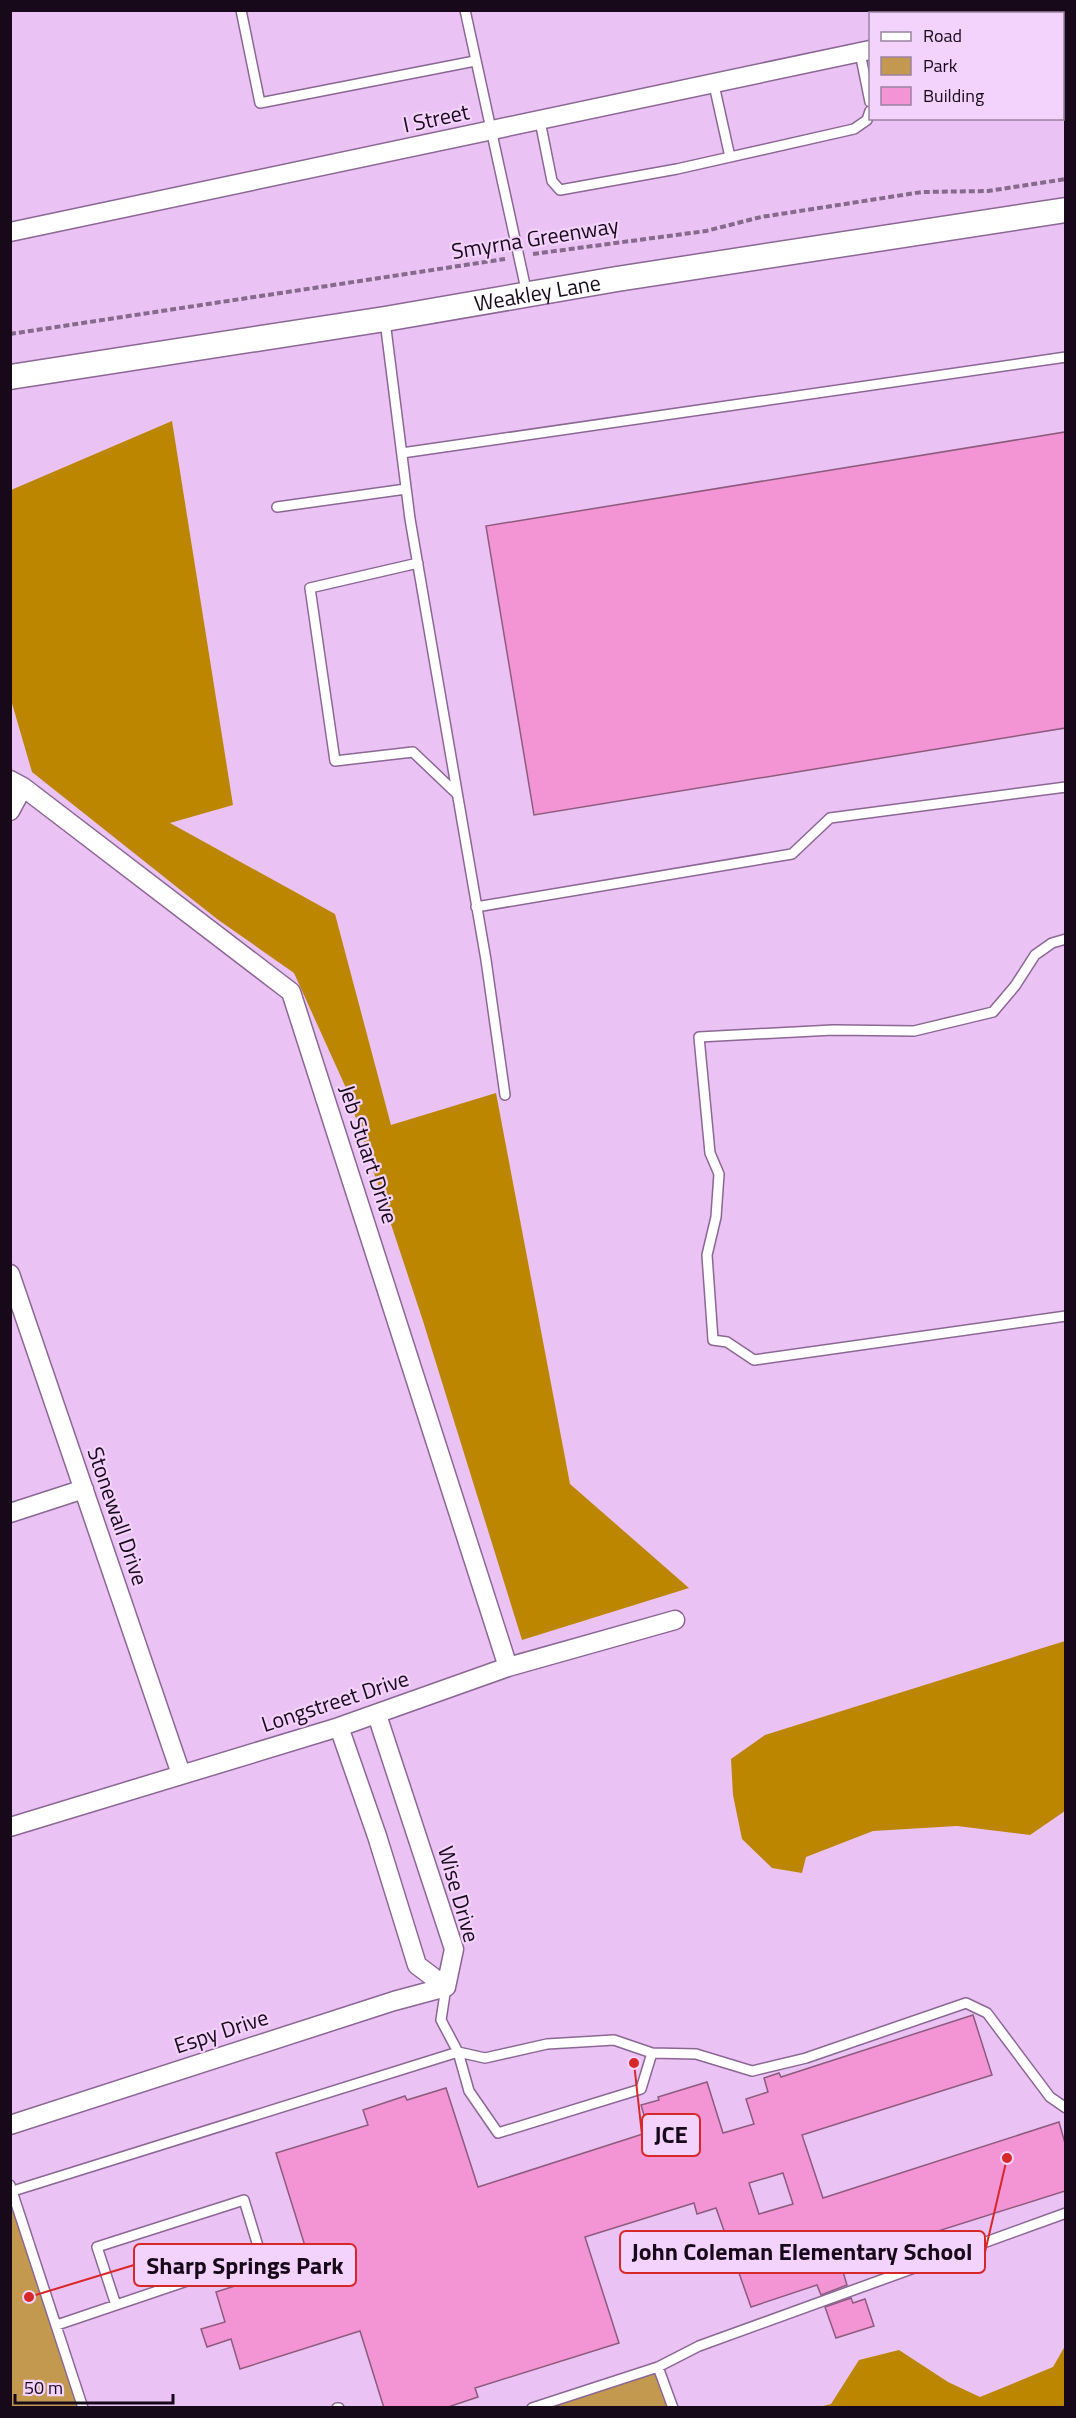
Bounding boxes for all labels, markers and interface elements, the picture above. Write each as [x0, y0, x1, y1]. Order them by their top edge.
legend [869, 12, 1064, 120]
text: Road [923, 22, 962, 49]
text: Park [923, 52, 958, 79]
text: Building [923, 82, 984, 109]
street label: I Street [400, 94, 473, 142]
street label: Smyrna Greenway [449, 208, 622, 268]
street label: Weakley Lane [471, 265, 603, 320]
street label: Jeb Stuart Drive [331, 1080, 407, 1228]
street label: Stonewall Drive [78, 1442, 158, 1590]
street label: Longstreet Drive [257, 1661, 413, 1741]
street label: Wise Drive [429, 1842, 489, 1946]
street label: Espy Drive [169, 2000, 273, 2062]
callout: JCE [642, 2114, 700, 2156]
text: JCE [654, 2116, 688, 2152]
callout: John Coleman Elementary School [620, 2231, 985, 2273]
text: John Coleman Elementary School [632, 2233, 972, 2269]
callout: Sharp Springs Park [134, 2244, 356, 2286]
text: Sharp Springs Park [146, 2247, 344, 2283]
scale bar [15, 2367, 172, 2405]
text: 50 m [24, 2374, 63, 2401]

